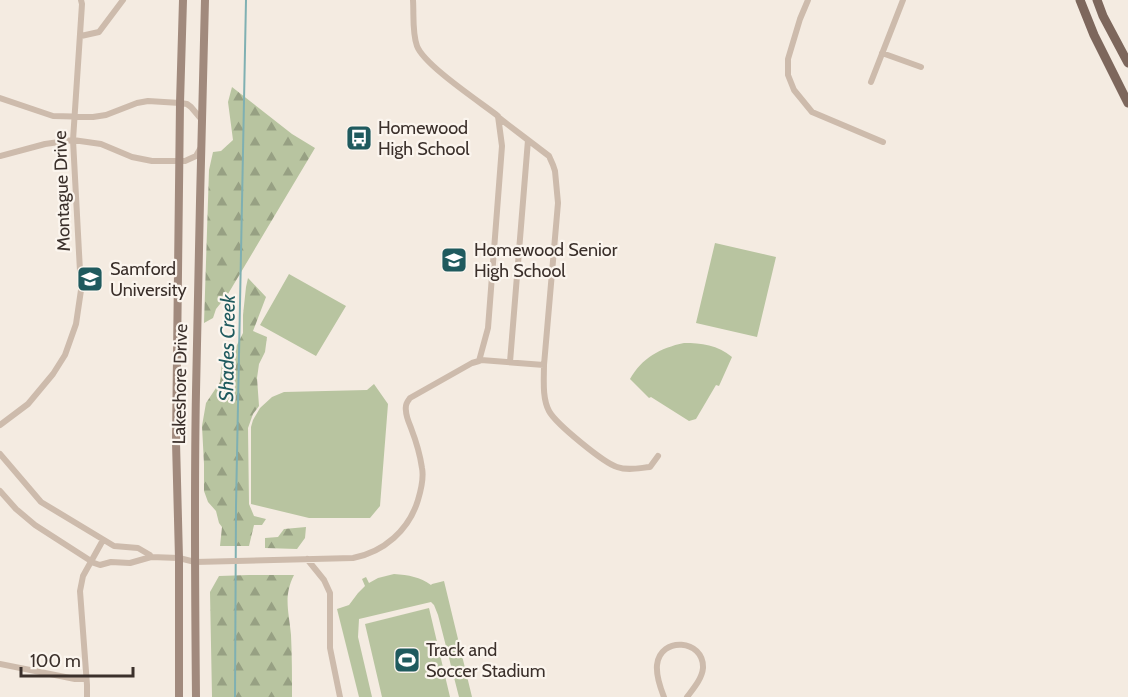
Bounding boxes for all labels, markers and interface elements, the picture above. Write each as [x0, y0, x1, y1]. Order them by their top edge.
place label: Homewood High School [378, 117, 470, 160]
bus stop icon: Homewood High School [344, 123, 374, 153]
street label: Montague Drive [49, 130, 75, 252]
place label: Homewood Senior High School [474, 239, 618, 282]
school or university icon: Homewood Senior High School [439, 245, 469, 275]
place label: Samford University [110, 258, 187, 301]
school or university icon: Samford University [75, 264, 105, 294]
water label: Shades Creek [214, 293, 240, 402]
street label: Lakeshore Drive [168, 323, 192, 445]
place label: Track and Soccer Stadium [426, 639, 545, 682]
scale bar [21, 640, 134, 678]
sports icon: Track and Soccer Stadium [392, 645, 422, 675]
text: 100 m [30, 650, 81, 672]

